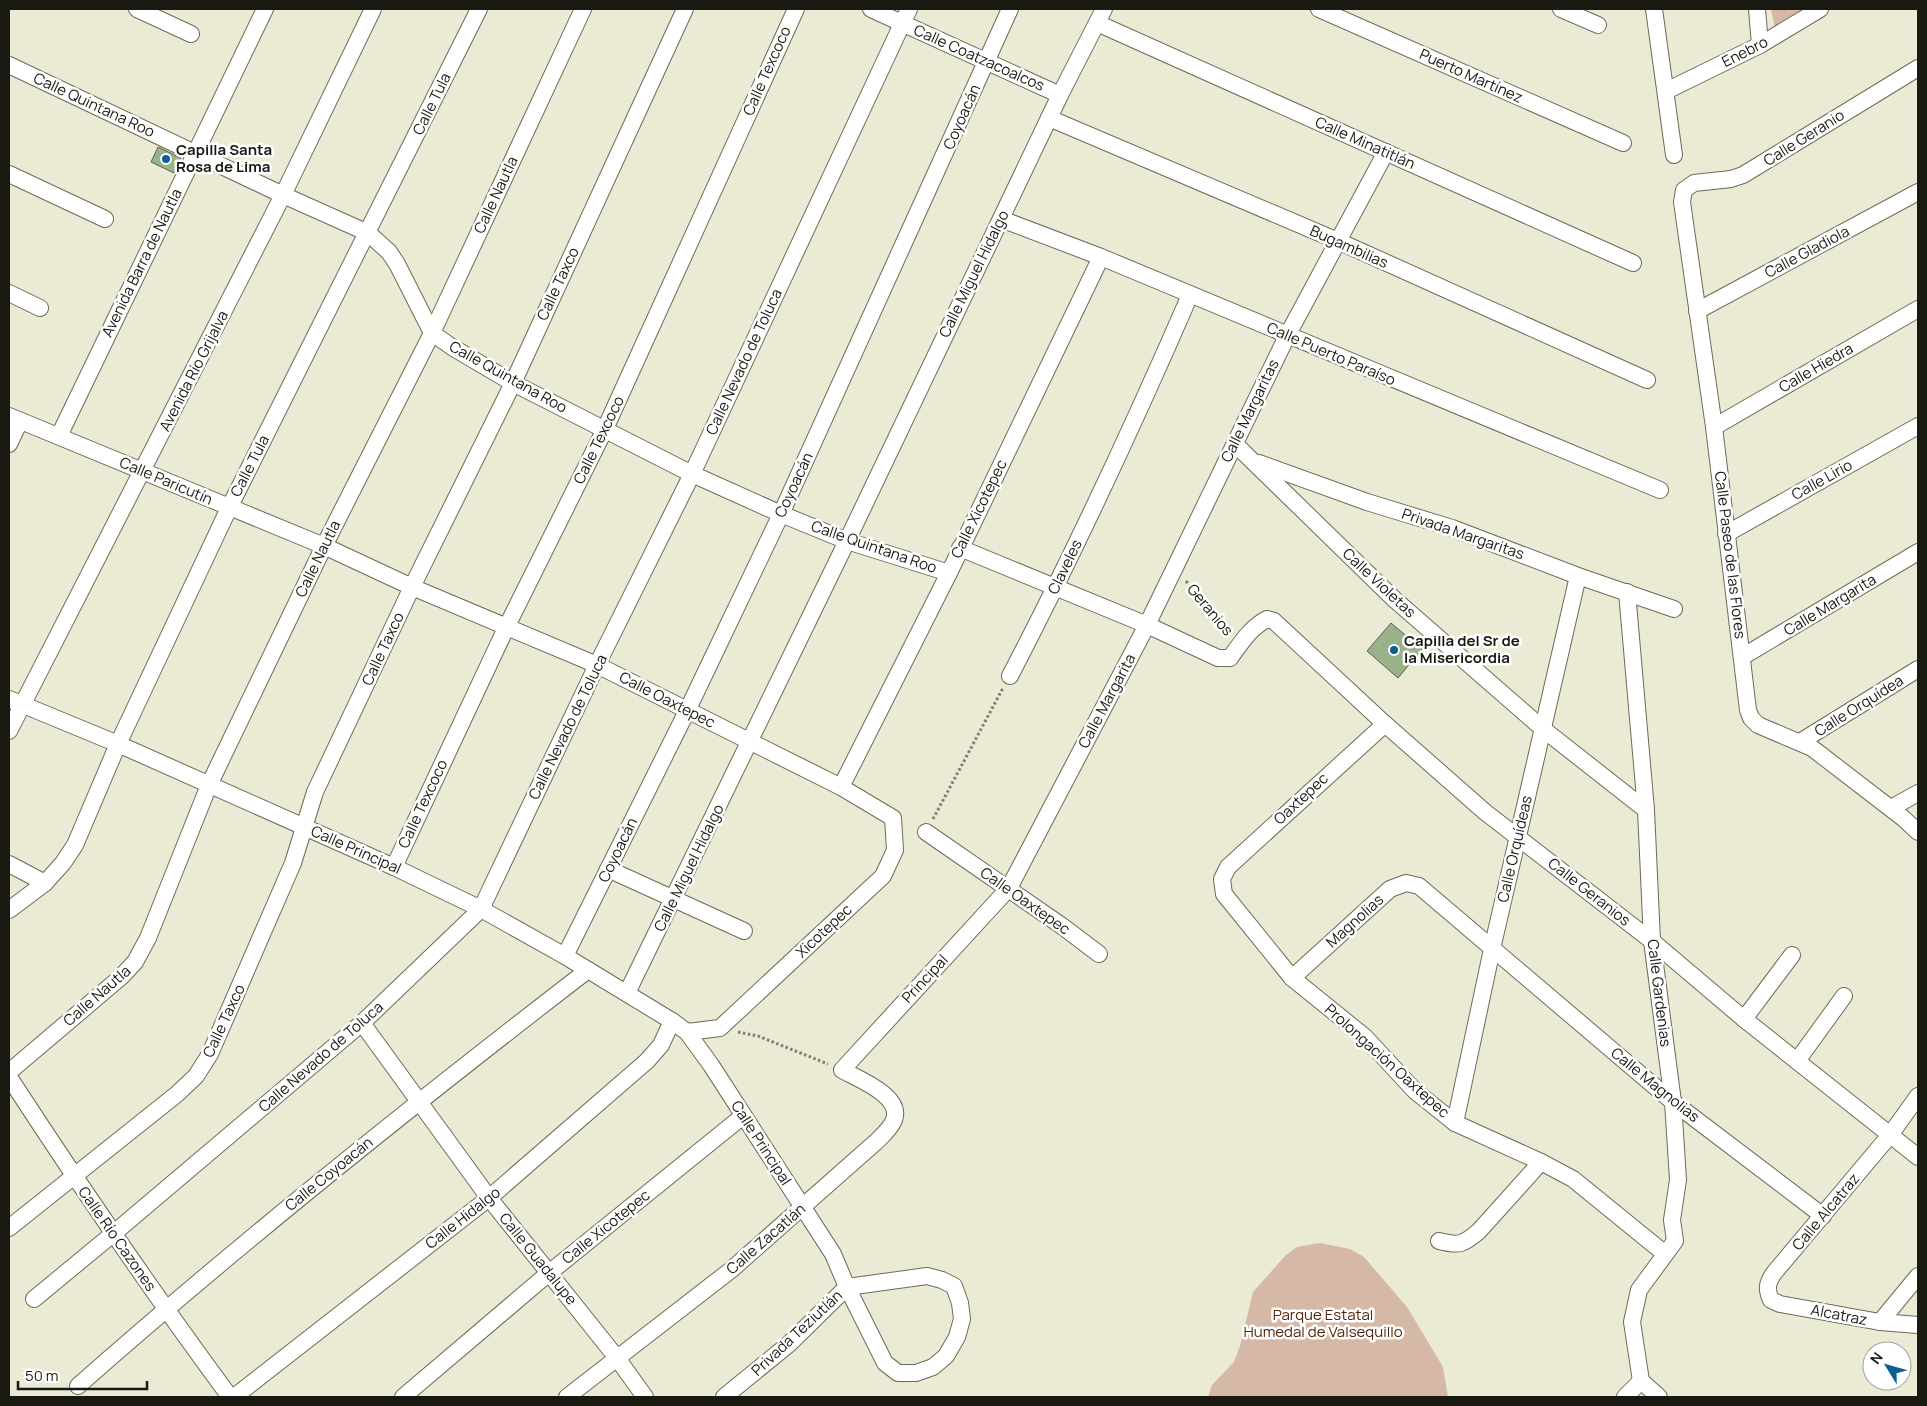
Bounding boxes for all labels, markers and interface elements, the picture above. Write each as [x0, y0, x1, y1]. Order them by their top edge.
street label: Calle Coatzacoalcos [910, 19, 1048, 96]
street label: Calle Texcoco [738, 23, 796, 119]
street label: Enebro [1718, 31, 1772, 72]
street label: Puerto Martínez [1416, 43, 1526, 108]
street label: Calle Quintana Roo [30, 67, 158, 142]
street label: Calle Tula [407, 69, 456, 138]
street label: Coyoacán [938, 81, 985, 153]
street label: Calle Geranio [1759, 104, 1848, 171]
street label: Calle Minatitlán [1312, 111, 1419, 174]
place label: Capilla Santa Rosa de Lima [176, 139, 272, 177]
marker: Capilla Santa Rosa de Lima [160, 153, 172, 165]
street label: Calle Nautla [468, 153, 523, 237]
street label: Avenida Barra de Nautla [96, 185, 187, 341]
street label: Calle Miguel Hidalgo [934, 206, 1014, 341]
street label: Bugambilias [1307, 220, 1392, 273]
street label: Calle Gladiola [1761, 220, 1853, 283]
street label: Calle Taxco [531, 244, 584, 324]
street label: Calle Nevado de Toluca [700, 285, 787, 438]
street label: Avenida Río Grijalva [154, 307, 233, 435]
street label: Calle Puerto Paraíso [1263, 317, 1399, 390]
street label: Calle Quintana Roo [446, 335, 571, 418]
street label: Calle Hiedra [1775, 338, 1857, 397]
street label: Calle Margaritas [1216, 356, 1284, 466]
street label: Calle Texcoco [568, 392, 629, 487]
street label: Calle Tula [225, 431, 274, 500]
street label: Coyoacán [769, 449, 818, 521]
street label: Calle Paricutín [116, 451, 216, 510]
street label: Calle Lirio [1787, 454, 1856, 505]
street label: Calle Xicotepec [946, 456, 1012, 562]
street label: Calle Paseo de las Flores [1710, 470, 1751, 640]
street label: Privada Margaritas [1399, 503, 1527, 564]
street label: Calle Quintana Roo [808, 515, 940, 578]
street label: Calle Nautla [290, 517, 345, 601]
street label: Claveles [1042, 536, 1087, 598]
street label: Calle Violetas [1338, 543, 1421, 622]
street label: Calle Margarita [1780, 569, 1880, 640]
street label: Geranios [1182, 579, 1238, 640]
street label: Calle Taxco [356, 609, 409, 689]
place label: Capilla del Sr de la Misericordia [1404, 630, 1520, 668]
marker: Capilla del Sr de la Misericordia [1388, 644, 1400, 656]
street label: Calle Margarita [1073, 650, 1140, 752]
street label: Calle Nevado de Toluca [523, 651, 612, 803]
street label: Calle Oaxtepec [616, 666, 719, 733]
street label: Calle Orquídea [1810, 670, 1907, 741]
street label: Calle Texcoco [393, 756, 452, 852]
street label: Oaxtepec [1269, 768, 1332, 829]
street label: Calle Orquídeas [1492, 793, 1537, 904]
street label: Calle Miguel Hidalgo [649, 800, 729, 935]
street label: Coyoacán [593, 814, 642, 886]
street label: Calle Principal [308, 820, 405, 879]
street label: Calle Geranios [1544, 853, 1635, 931]
street label: Calle Oaxtepec [976, 862, 1074, 939]
street label: Magnolias [1321, 889, 1388, 952]
street label: Xicotepec [791, 899, 856, 962]
street label: Calle Gardenias [1642, 938, 1677, 1048]
street label: Principal [897, 950, 952, 1007]
street label: Calle Nautla [58, 960, 135, 1031]
street label: Calle Taxco [197, 981, 250, 1061]
street label: Calle Nevado de Toluca [254, 997, 388, 1117]
street label: Prolongación Oaxtepec [1320, 999, 1454, 1122]
street label: Calle Magnolias [1607, 1042, 1704, 1127]
street label: Calle Principal [726, 1096, 797, 1189]
street label: Calle Coyoacán [280, 1132, 377, 1216]
street label: Calle Alcatraz [1787, 1169, 1864, 1255]
street label: Calle Río Cazones [73, 1182, 161, 1295]
street label: Calle Hidalgo [421, 1182, 505, 1254]
street label: Calle Xicotepec [557, 1185, 654, 1269]
street label: Calle Zacatlán [722, 1198, 810, 1279]
street label: Calle Guadalupe [495, 1208, 582, 1309]
street label: Privada Teziutlán [747, 1285, 847, 1380]
street label: Alcatraz [1809, 1299, 1869, 1330]
park label: Parque Estatal Humedal de Valsequillo [1243, 1304, 1403, 1342]
north arrow [1862, 1341, 1912, 1391]
text: N [1866, 1348, 1887, 1368]
scale bar [18, 1358, 146, 1390]
text: 50 m [25, 1365, 59, 1386]

